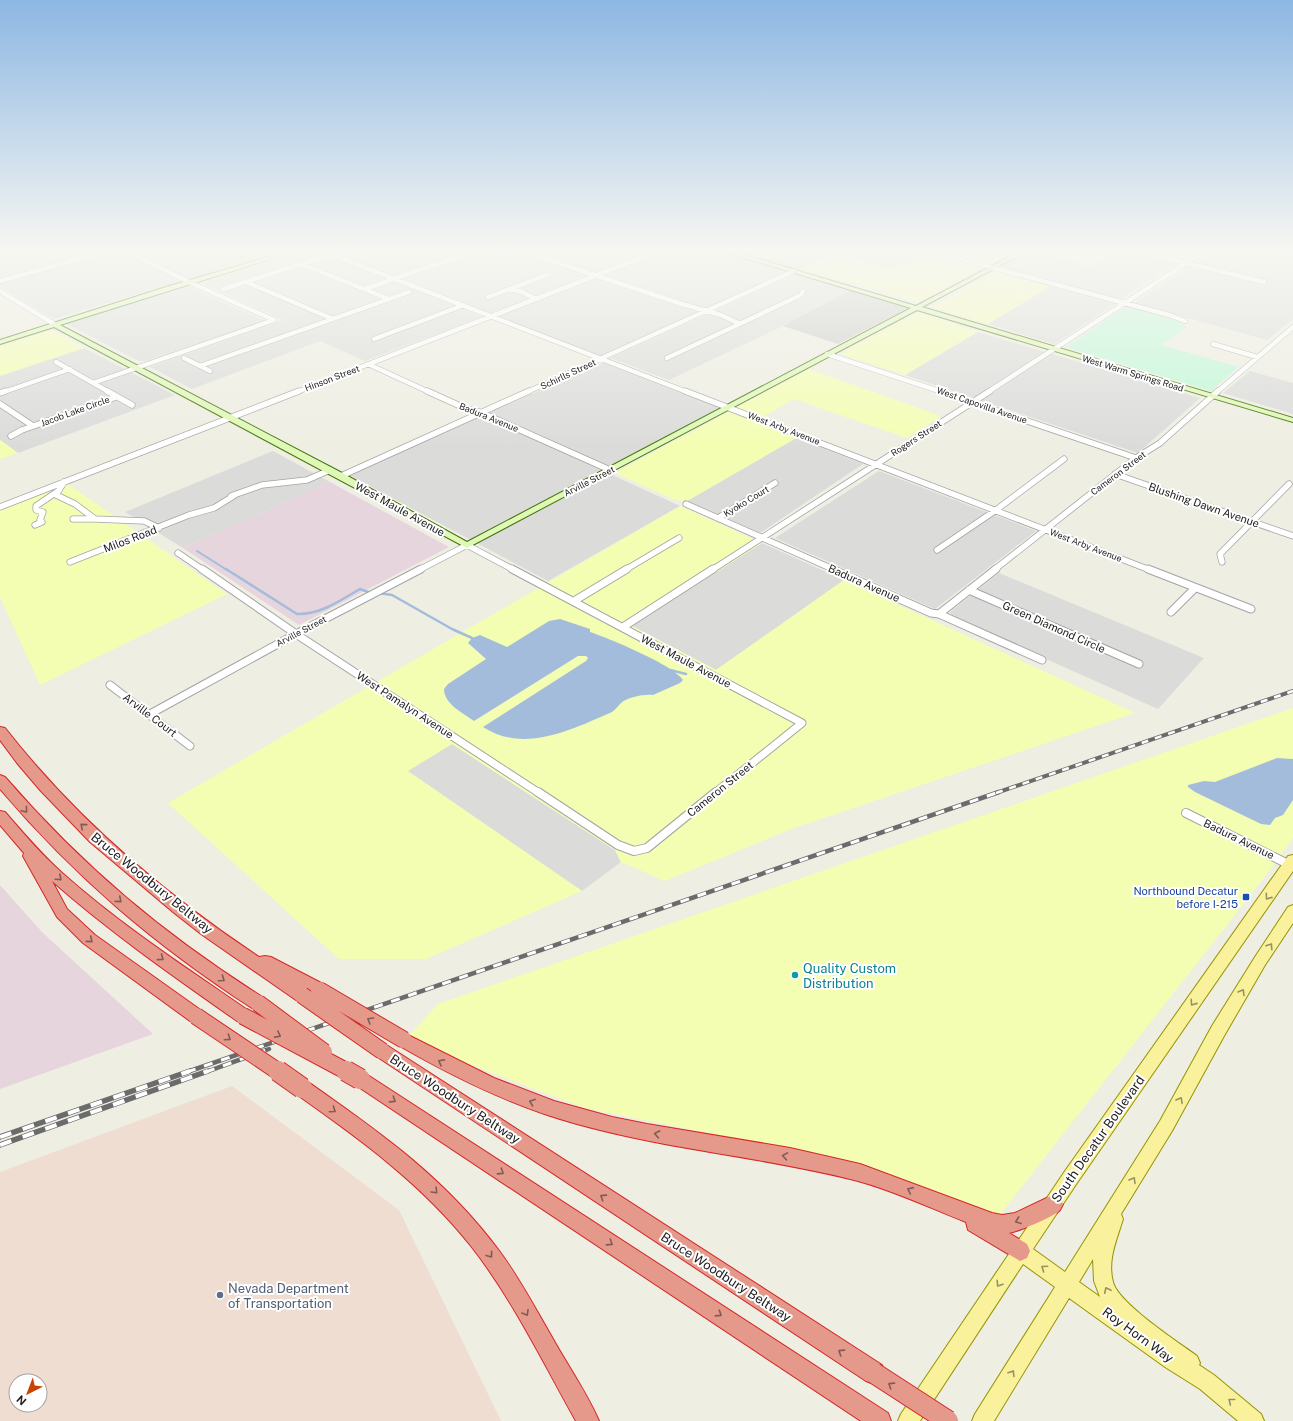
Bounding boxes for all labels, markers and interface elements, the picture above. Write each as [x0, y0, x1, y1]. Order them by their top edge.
street label: West Warm Springs Road [1081, 352, 1185, 394]
street label: Schirlls Street [538, 356, 598, 392]
street label: Hinson Street [303, 362, 361, 393]
street label: West Capovilla Avenue [935, 384, 1029, 426]
street label: Jacob Lake Circle [39, 393, 111, 429]
street label: Badura Avenue [458, 400, 520, 434]
street label: West Arby Avenue [746, 409, 822, 447]
street label: Rogers Street [889, 417, 944, 458]
street label: Cameron Street [1088, 448, 1148, 497]
street label: Arville Street [562, 463, 617, 498]
street label: West Maule Avenue [353, 479, 447, 539]
street label: Blushing Dawn Avenue [1147, 480, 1261, 530]
street label: Kyoko Court [721, 483, 771, 519]
street label: Milos Road [102, 523, 158, 555]
street label: West Arby Avenue [1048, 526, 1124, 564]
street label: Badura Avenue [826, 562, 902, 604]
street label: Green Diamond Circle [1001, 599, 1107, 655]
street label: Arville Street [274, 613, 329, 649]
street label: West Maule Avenue [639, 632, 733, 690]
street label: West Pamalyn Avenue [354, 669, 456, 741]
street label: Arville Court [121, 691, 179, 739]
street label: Cameron Street [685, 759, 755, 819]
one-way arrow [21, 805, 28, 812]
street label: Badura Avenue [1202, 817, 1276, 861]
one-way arrow [80, 823, 88, 831]
street label: Bruce Woodbury Beltway [88, 829, 216, 937]
one-way arrow [54, 874, 62, 881]
place label: Northbound Decatur before I-215 [1133, 885, 1238, 910]
marker: Northbound Decatur before I-215 [1241, 892, 1251, 902]
one-way arrow [1266, 892, 1273, 899]
one-way arrow [114, 895, 121, 902]
one-way arrow [86, 935, 93, 942]
one-way arrow [1266, 943, 1273, 950]
one-way arrow [157, 954, 164, 961]
place label: Quality Custom Distribution [803, 961, 896, 991]
marker: Quality Custom Distribution [790, 970, 800, 980]
one-way arrow [217, 974, 224, 981]
one-way arrow [1237, 989, 1244, 996]
one-way arrow [1190, 999, 1198, 1006]
one-way arrow [367, 1018, 374, 1025]
one-way arrow [273, 1030, 281, 1037]
one-way arrow [224, 1033, 231, 1041]
street label: Bruce Woodbury Beltway [387, 1051, 523, 1147]
one-way arrow [438, 1059, 445, 1066]
street label: South Decatur Boulevard [1048, 1073, 1148, 1205]
one-way arrow [389, 1095, 396, 1103]
one-way arrow [1176, 1097, 1183, 1104]
one-way arrow [528, 1098, 535, 1106]
one-way arrow [329, 1105, 336, 1112]
one-way arrow [654, 1130, 660, 1139]
one-way arrow [782, 1152, 788, 1161]
one-way arrow [497, 1167, 504, 1174]
one-way arrow [1128, 1177, 1135, 1184]
one-way arrow [430, 1187, 438, 1194]
one-way arrow [907, 1187, 915, 1195]
one-way arrow [601, 1194, 608, 1201]
one-way arrow [1014, 1216, 1021, 1224]
street label: Bruce Woodbury Beltway [658, 1229, 794, 1325]
one-way arrow [606, 1238, 613, 1246]
one-way arrow [486, 1251, 493, 1258]
one-way arrow [1041, 1266, 1048, 1273]
one-way arrow [996, 1280, 1004, 1287]
place label: Nevada Department of Transportation [228, 1281, 349, 1311]
one-way arrow [1104, 1287, 1112, 1294]
marker: Nevada Department of Transportation [215, 1290, 225, 1300]
street label: Roy Horn Way [1099, 1304, 1177, 1366]
one-way arrow [521, 1309, 529, 1316]
one-way arrow [714, 1309, 721, 1316]
one-way arrow [838, 1349, 845, 1357]
one-way arrow [1007, 1370, 1014, 1377]
north arrow [8, 1373, 48, 1413]
one-way arrow [889, 1382, 896, 1389]
text: N [14, 1393, 29, 1408]
one-way arrow [1228, 1399, 1235, 1406]

